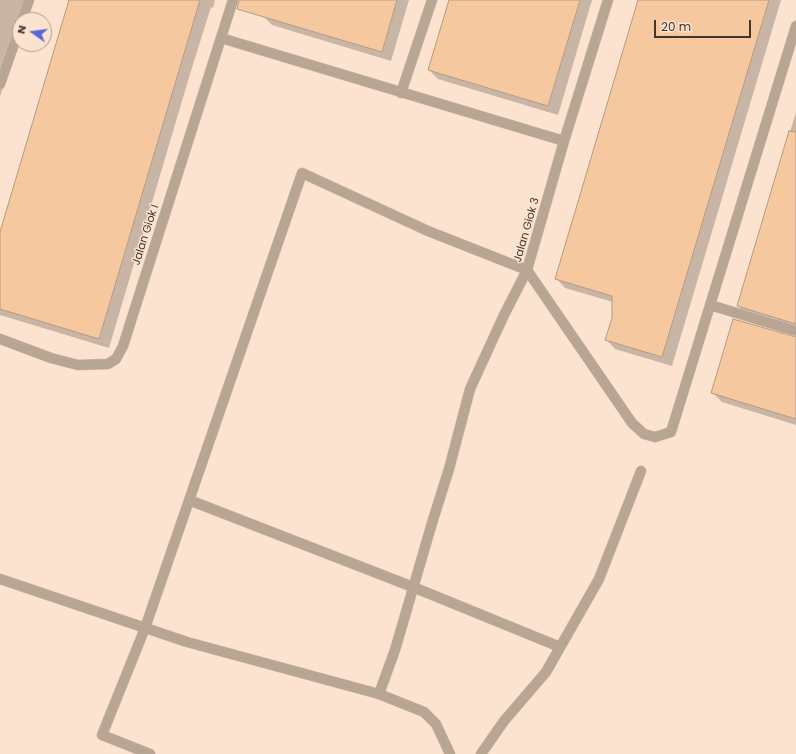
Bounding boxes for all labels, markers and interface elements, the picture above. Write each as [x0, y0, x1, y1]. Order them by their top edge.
north arrow [12, 12, 52, 52]
scale bar [656, 12, 753, 38]
text: 20 m [661, 18, 691, 35]
text: N [13, 23, 30, 35]
street label: Jalan Giok 3 [511, 196, 543, 264]
street label: Jalan Giok I [130, 203, 162, 267]

